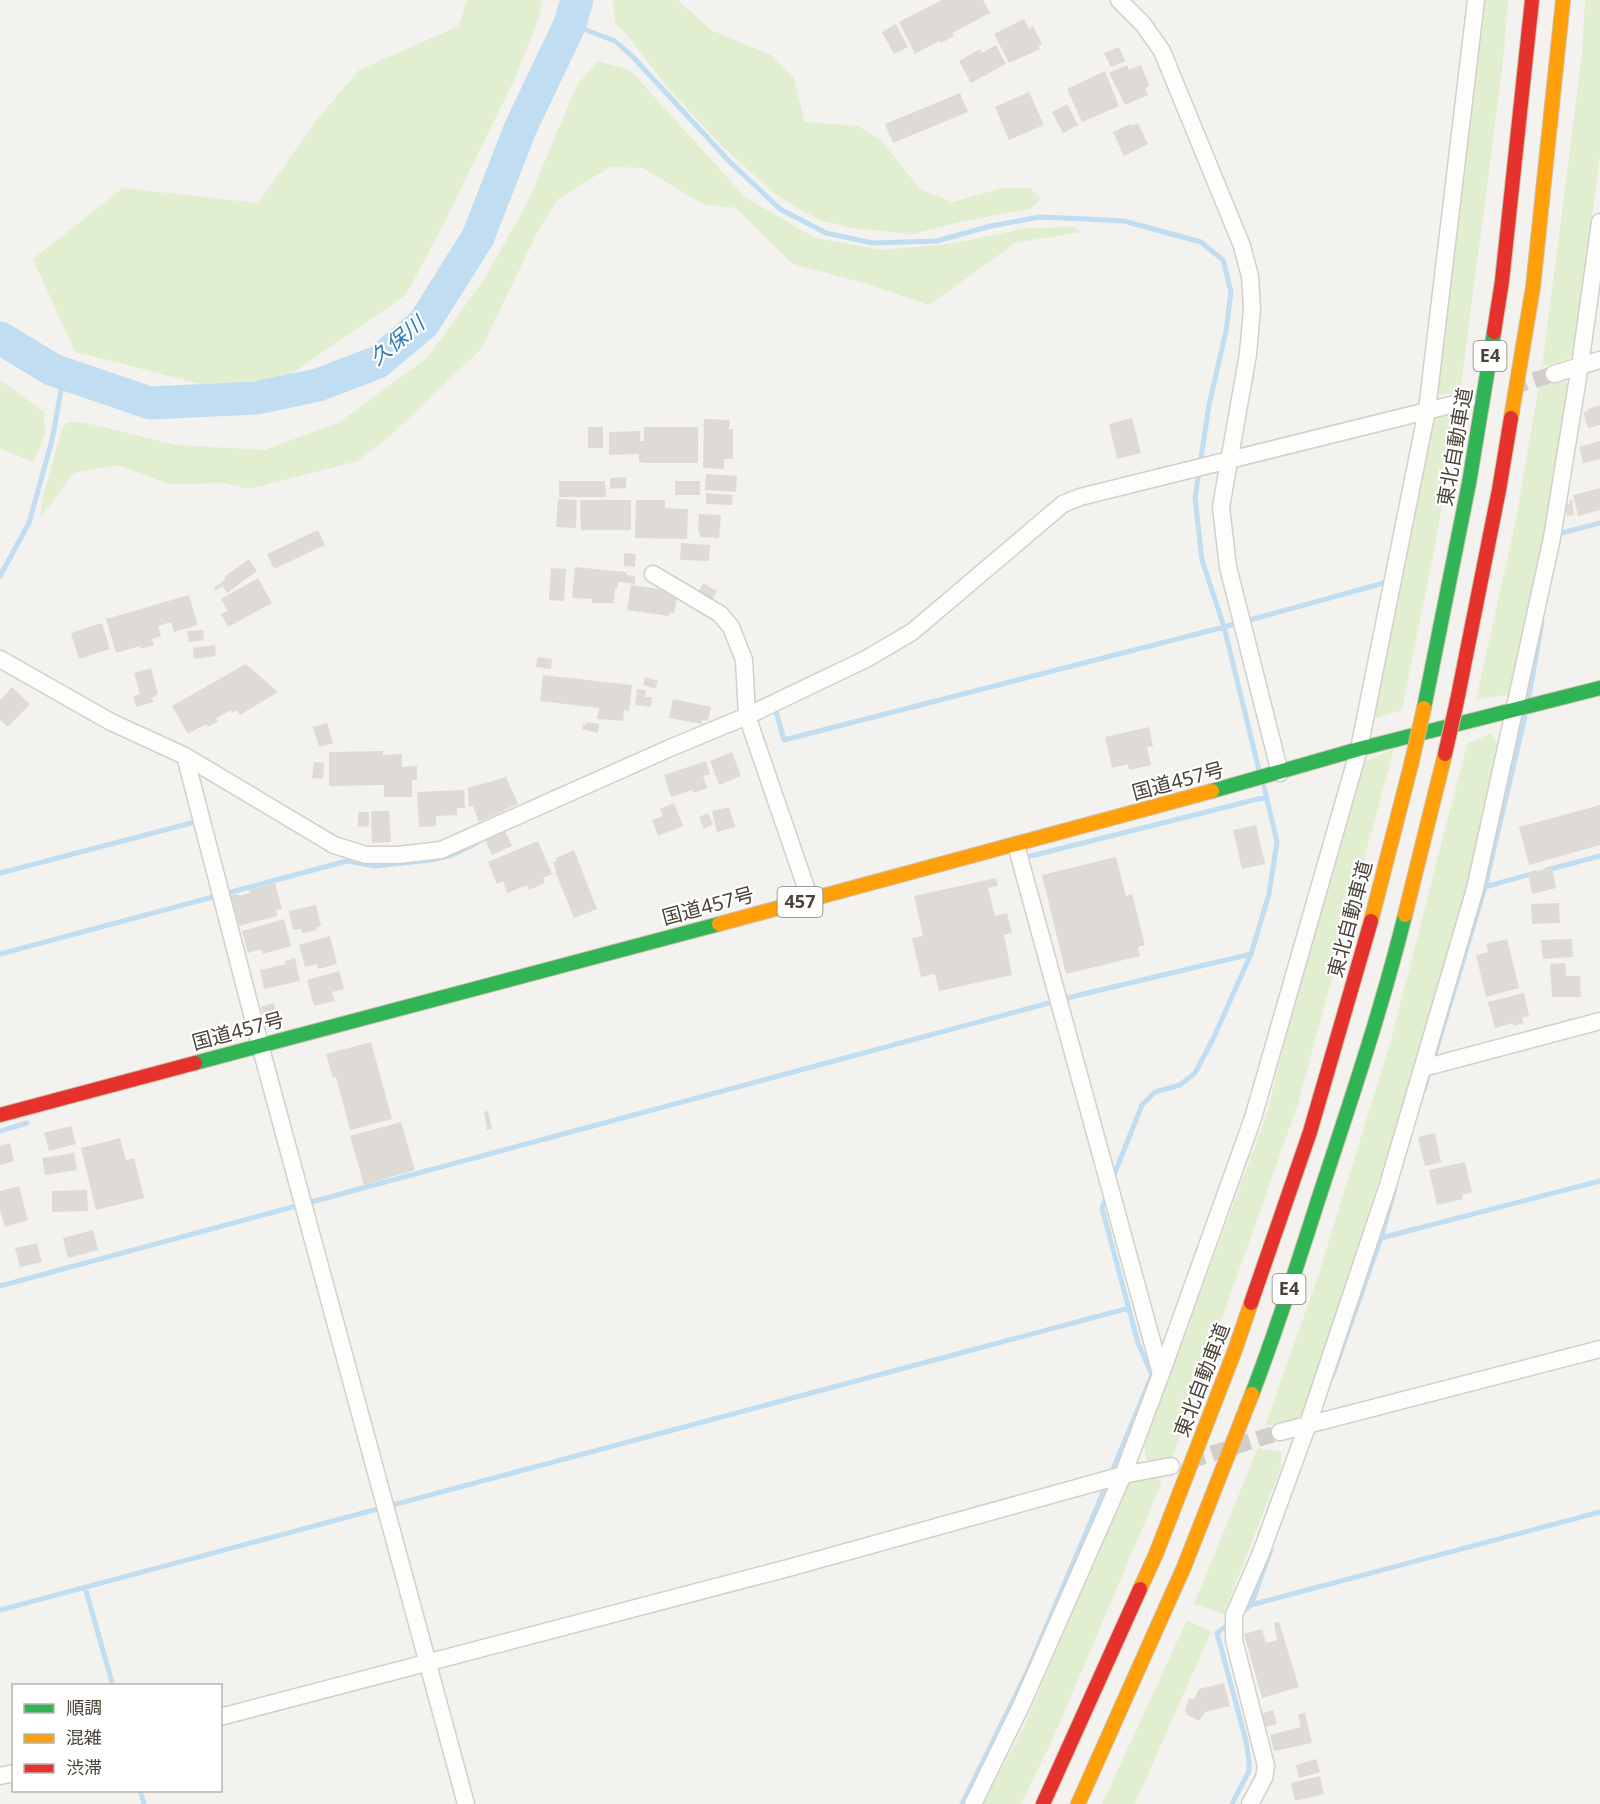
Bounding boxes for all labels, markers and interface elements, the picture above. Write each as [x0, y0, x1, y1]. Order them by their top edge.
water label: 久保川 [363, 308, 431, 371]
road number: E4 [1474, 341, 1506, 371]
street label: 東北自動車道 [1431, 385, 1478, 508]
street label: 国道457号 [1129, 755, 1227, 806]
street label: 東北自動車道 [1321, 857, 1378, 980]
street label: 国道457号 [659, 880, 757, 931]
road number: 457 [778, 887, 822, 917]
street label: 国道457号 [189, 1005, 287, 1056]
road number: E4 [1272, 1274, 1306, 1304]
street label: 東北自動車道 [1167, 1319, 1236, 1441]
legend [12, 1684, 222, 1792]
text: 順調 [66, 1695, 102, 1719]
text: 混雑 [66, 1725, 102, 1749]
text: 渋滞 [66, 1755, 102, 1779]

